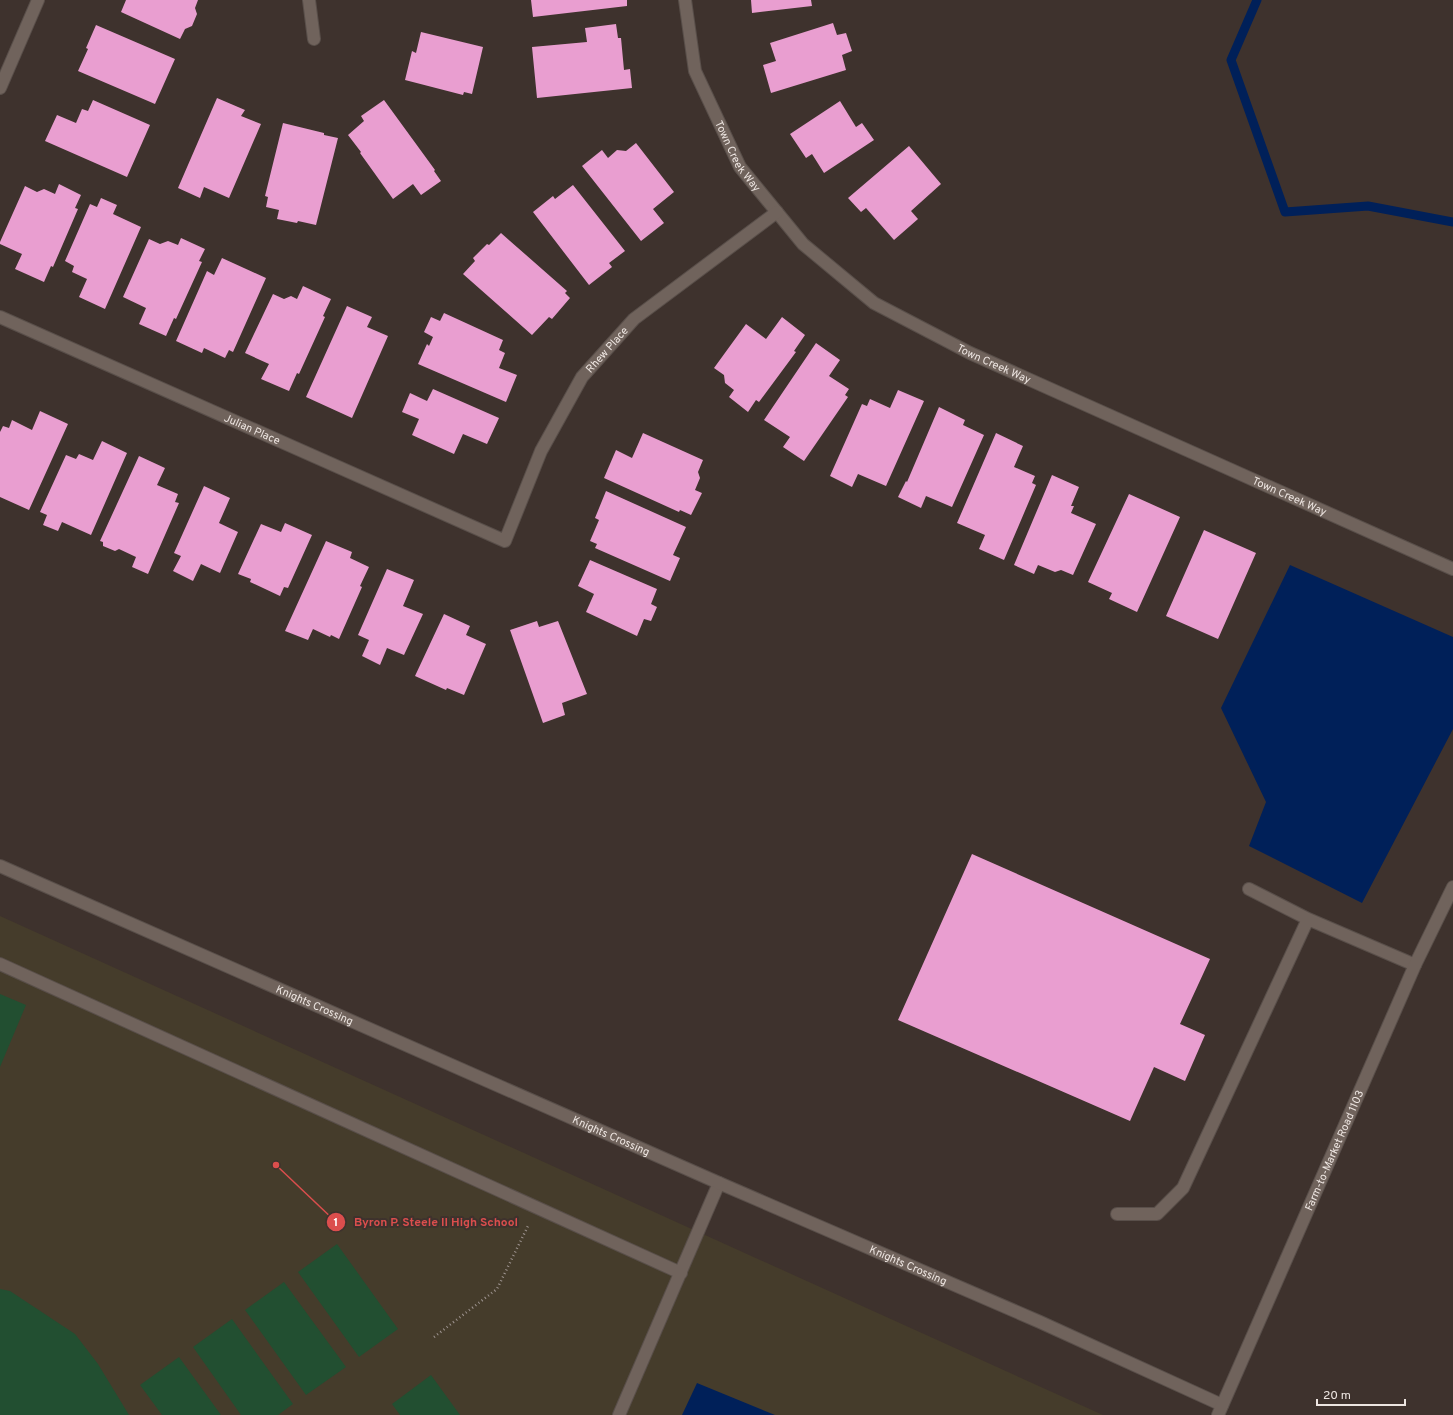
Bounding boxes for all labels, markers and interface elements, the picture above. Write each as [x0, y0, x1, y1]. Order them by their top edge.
street label: Town Creek Way [711, 118, 763, 195]
street label: Rhew Place [583, 324, 632, 376]
street label: Town Creek Way [954, 341, 1033, 387]
street label: Julian Place [222, 411, 282, 448]
street label: Town Creek Way [1250, 474, 1329, 520]
street label: Knights Crossing [273, 983, 355, 1029]
street label: Farm-to-Market Road 1103 [1302, 1088, 1367, 1213]
street label: Knights Crossing [570, 1113, 652, 1160]
callout: Byron P. Steele II High School [326, 1210, 526, 1234]
text: 1 [334, 1215, 338, 1231]
text: Byron P. Steele II High School [354, 1215, 518, 1231]
street label: Knights Crossing [867, 1243, 949, 1289]
scale bar [1317, 1381, 1405, 1407]
text: 20 m [1323, 1388, 1351, 1404]

